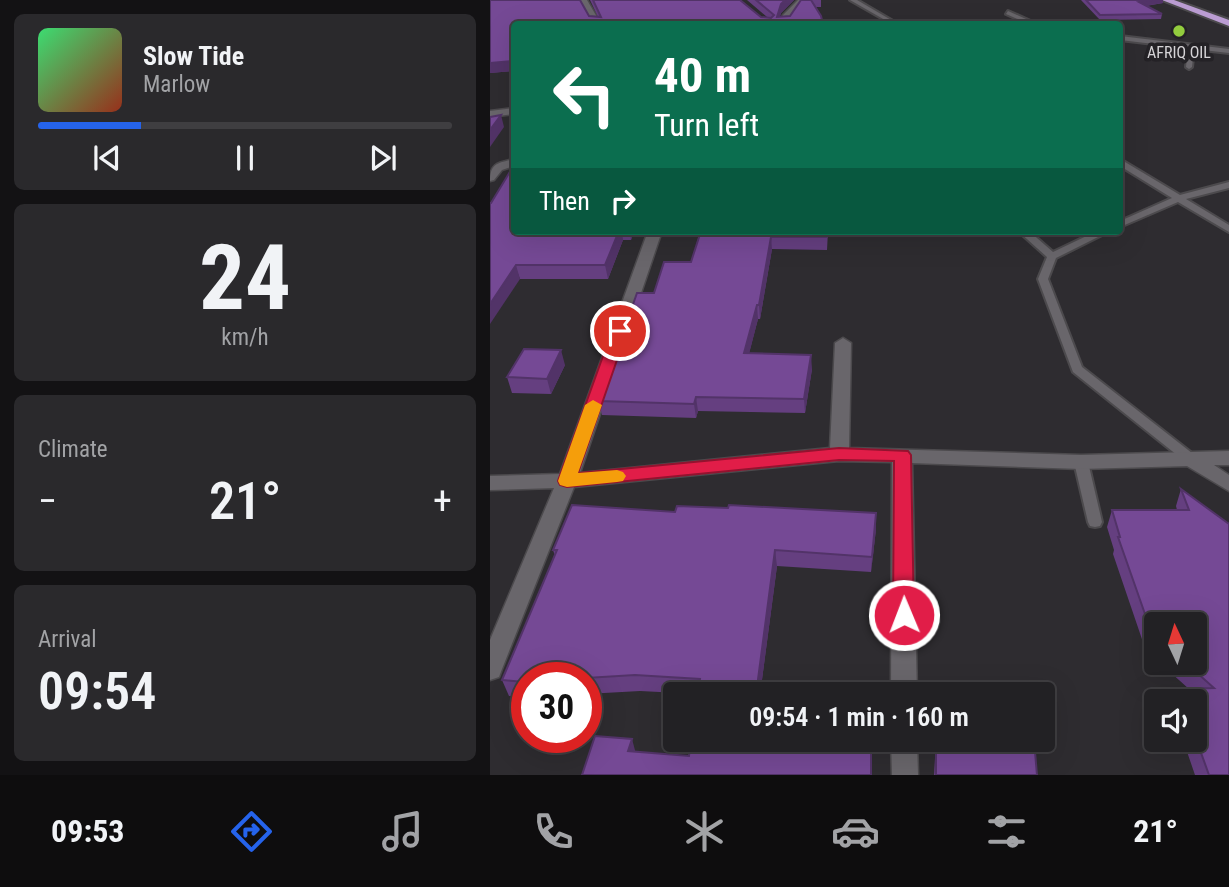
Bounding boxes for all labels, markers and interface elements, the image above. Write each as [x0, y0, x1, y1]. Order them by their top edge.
marker: AFRIQ OIL [1171, 23, 1187, 39]
text: Slow Tide [143, 41, 244, 71]
place label: AFRIQ OIL [1147, 43, 1211, 62]
text: 40 m [654, 47, 751, 104]
icon: left [539, 49, 630, 140]
text: Marlow [143, 71, 210, 98]
text: Turn left [654, 106, 759, 144]
icon: previous [88, 139, 126, 177]
icon: pause [226, 139, 264, 177]
icon: next [364, 139, 402, 177]
icon: right [604, 182, 642, 220]
text: Then [539, 186, 590, 216]
text: 24 [199, 225, 291, 331]
pin [590, 301, 650, 361]
icon: arrive [601, 312, 639, 350]
text: km/h [221, 324, 269, 351]
text: Climate [38, 436, 108, 463]
text: 21° [209, 471, 281, 532]
text: − [38, 479, 57, 523]
text: + [433, 479, 452, 523]
position arrow [867, 578, 941, 652]
north arrow [1144, 612, 1208, 676]
map controls [1144, 612, 1207, 752]
text: Arrival [38, 626, 97, 653]
text: 09:54 [38, 661, 156, 722]
speed limit sign: 30 [511, 662, 602, 753]
button: sound [1144, 689, 1207, 752]
text: 09:54 · 1 min · 160 m [749, 702, 969, 732]
icon: directions [227, 807, 276, 856]
icon: music [378, 807, 427, 856]
icon: phone [529, 807, 578, 856]
icon: climate [680, 807, 729, 856]
icon: car [831, 807, 880, 856]
icon: filters [982, 807, 1031, 856]
text: 09:53 [51, 812, 124, 850]
text: 21° [1133, 812, 1178, 850]

